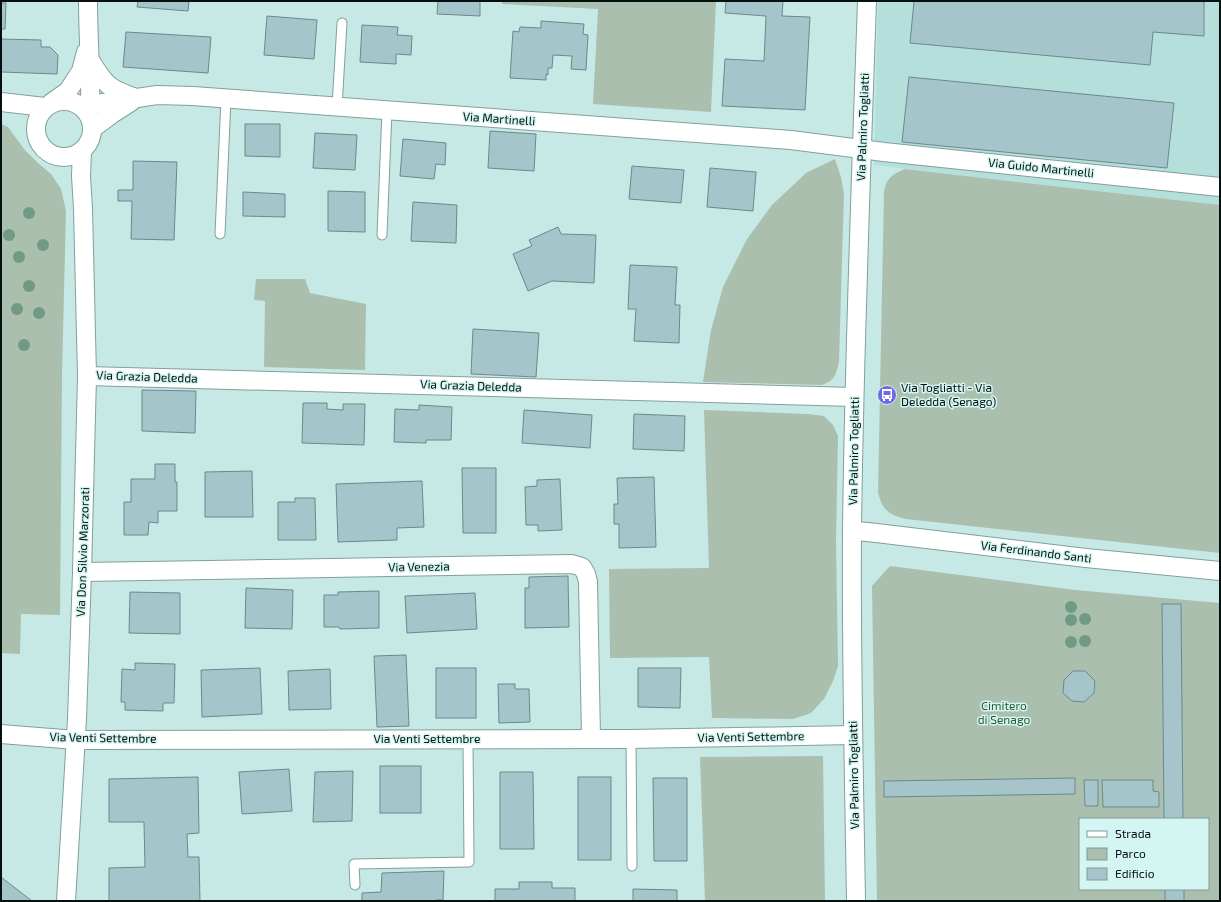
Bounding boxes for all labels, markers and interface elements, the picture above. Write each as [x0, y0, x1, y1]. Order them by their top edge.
street label: Via Palmiro Togliatti [853, 72, 871, 181]
street label: Via Martinelli [462, 108, 536, 128]
street label: Via Guido Martinelli [988, 154, 1095, 180]
street label: Via Grazia Deledda [96, 367, 198, 385]
street label: Via Grazia Deledda [420, 376, 522, 394]
place label: Via Togliatti - Via Deledda (Senago) [901, 380, 996, 408]
bus stop icon: Via Togliatti - Via Deledda (Senago) [876, 384, 898, 406]
street label: Via Palmiro Togliatti [845, 397, 861, 505]
street label: Via Don Silvio Marzorati [73, 487, 91, 617]
street label: Via Ferdinando Santi [980, 537, 1092, 565]
street label: Via Venezia [388, 558, 450, 574]
park label: Cimitero di Senago [978, 698, 1031, 726]
street label: Via Palmiro Togliatti [845, 721, 861, 829]
street label: Via Venti Settembre [697, 728, 805, 744]
street label: Via Venti Settembre [49, 729, 157, 745]
street label: Via Venti Settembre [374, 731, 480, 745]
legend [1079, 818, 1209, 890]
text: Strada [1115, 826, 1151, 840]
text: Parco [1115, 846, 1146, 860]
text: Edificio [1115, 866, 1155, 880]

